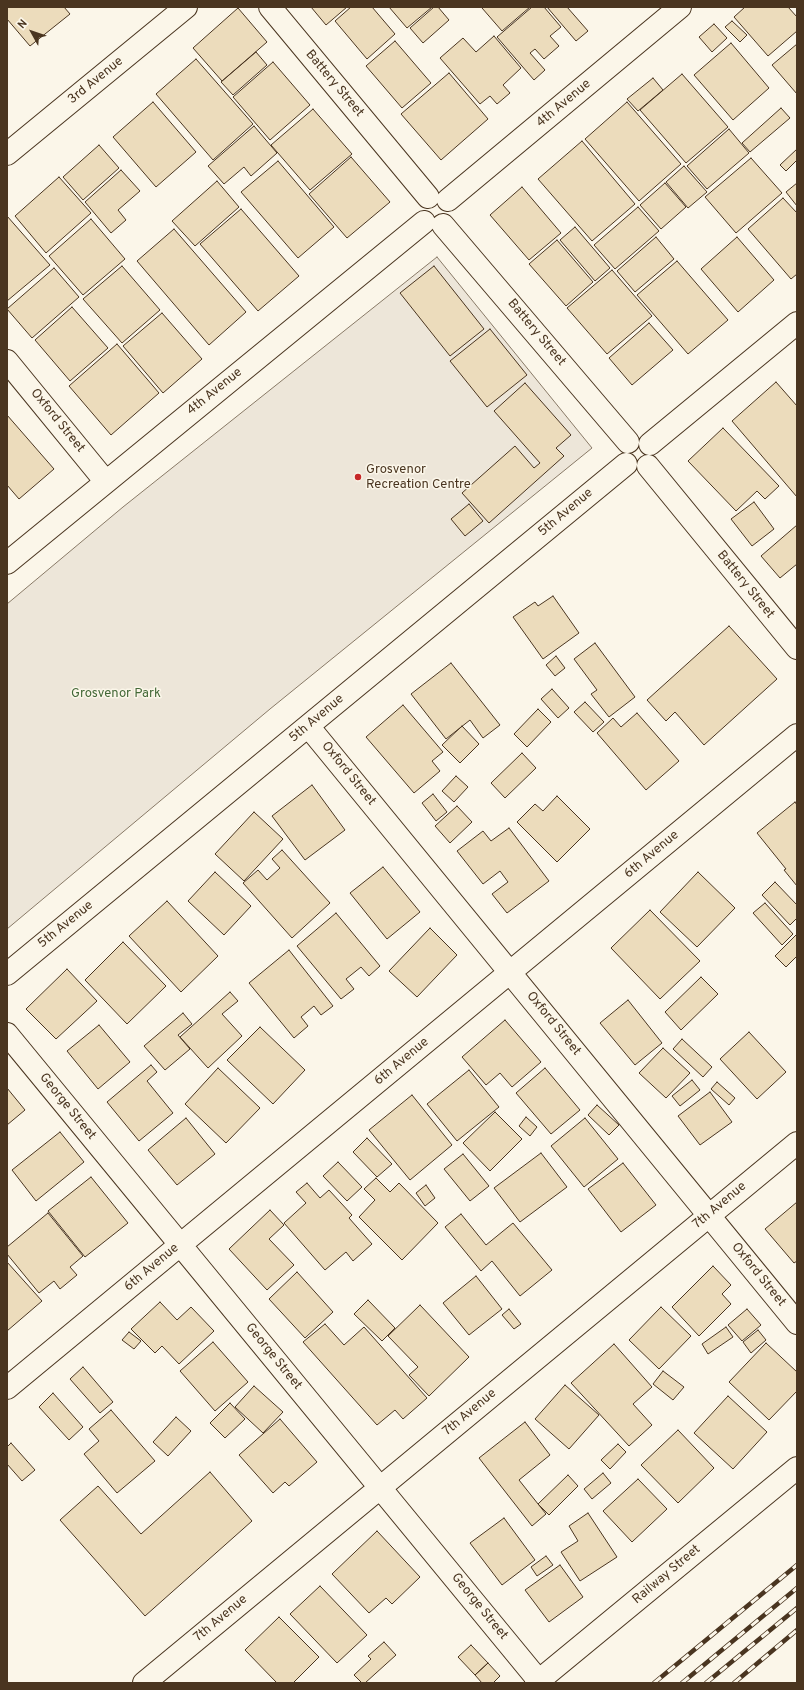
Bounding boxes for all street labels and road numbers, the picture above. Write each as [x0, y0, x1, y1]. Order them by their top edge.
street label: Battery Street [301, 47, 367, 121]
street label: 3rd Avenue [65, 54, 127, 108]
street label: 4th Avenue [533, 77, 595, 131]
street label: Battery Street [503, 296, 569, 370]
street label: 4th Avenue [184, 365, 246, 419]
street label: Oxford Street [26, 386, 88, 456]
street label: 5th Avenue [535, 486, 597, 540]
street label: Battery Street [713, 548, 777, 622]
street label: 5th Avenue [286, 692, 348, 746]
street label: Oxford Street [317, 739, 379, 809]
street label: 6th Avenue [622, 828, 682, 882]
street label: 5th Avenue [35, 898, 97, 952]
street label: Oxford Street [522, 989, 584, 1059]
street label: 6th Avenue [372, 1035, 432, 1089]
street label: George Street [35, 1071, 99, 1143]
street label: 7th Avenue [690, 1179, 750, 1233]
street label: Oxford Street [727, 1240, 789, 1310]
street label: 6th Avenue [122, 1241, 182, 1295]
street label: George Street [241, 1321, 305, 1393]
street label: 7th Avenue [440, 1386, 500, 1440]
street label: Railway Street [630, 1542, 704, 1608]
street label: George Street [447, 1571, 511, 1643]
street label: 7th Avenue [191, 1592, 251, 1646]

